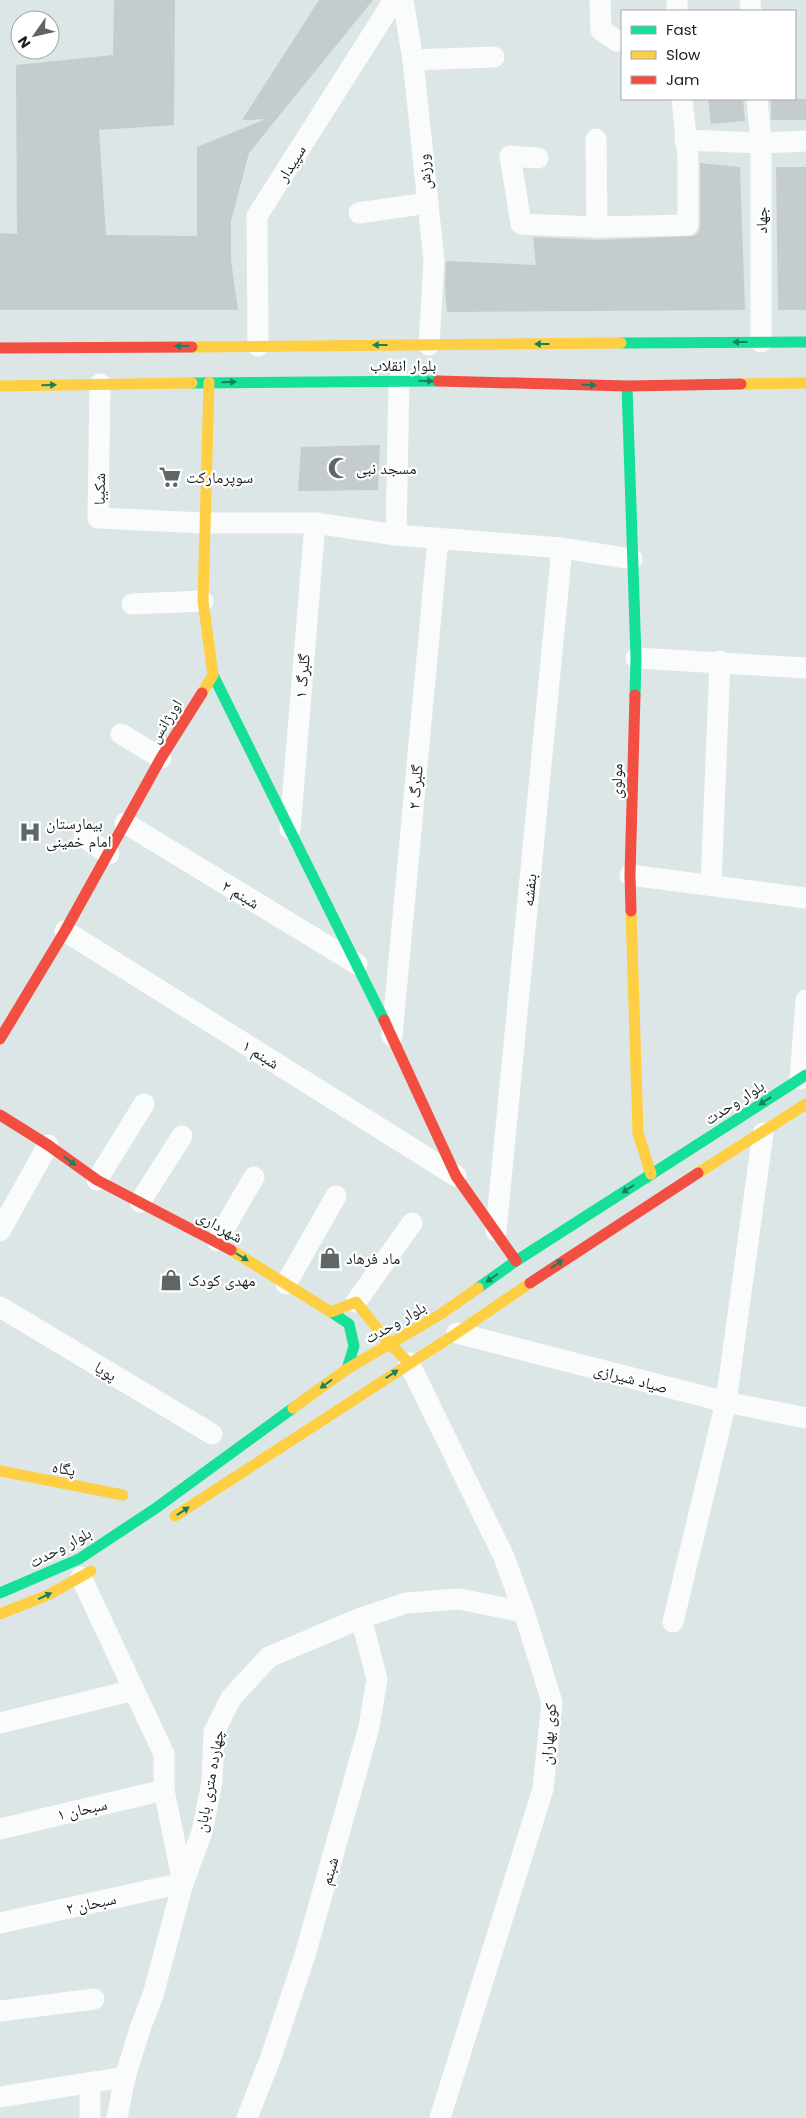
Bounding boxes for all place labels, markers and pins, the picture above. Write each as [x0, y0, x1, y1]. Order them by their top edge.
mosque icon: مسجد نبی [326, 455, 352, 481]
place label: مسجد نبی [356, 457, 416, 480]
supermarket icon: سوپرمارکت [157, 464, 183, 490]
place label: سوپرمارکت [186, 466, 253, 489]
place label: بیمارستان امام خمینی [46, 812, 111, 853]
hospital icon: بیمارستان امام خمینی [17, 819, 43, 845]
shop icon: ماد فرهاد [317, 1245, 343, 1271]
place label: ماد فرهاد [346, 1247, 400, 1270]
shop icon: مهدی کودک [158, 1267, 184, 1293]
place label: مهدی کودک [188, 1269, 255, 1292]

